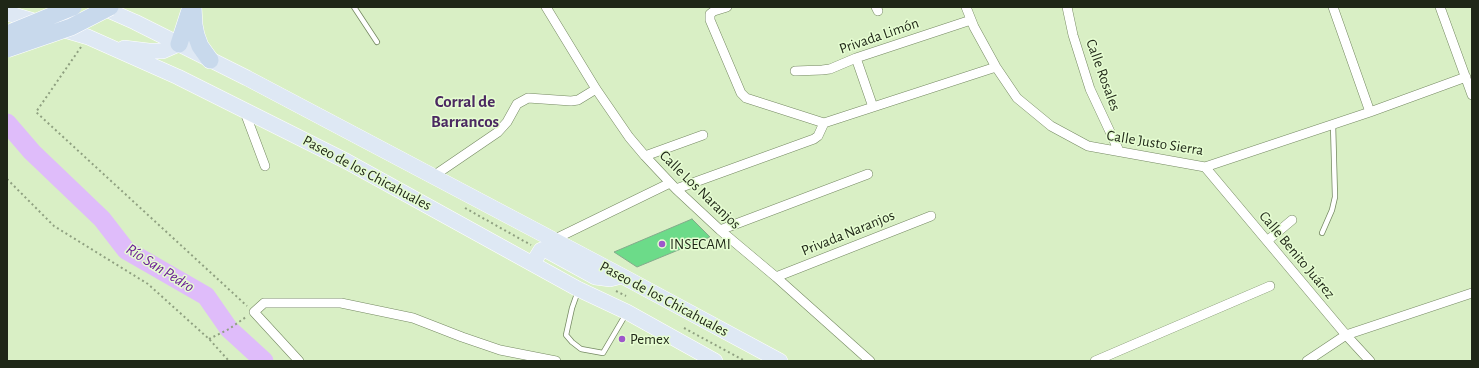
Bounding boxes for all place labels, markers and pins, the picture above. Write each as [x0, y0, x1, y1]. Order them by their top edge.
place label: INSECAMI [670, 235, 731, 253]
marker: INSECAMI [657, 239, 667, 249]
place label: Pemex [630, 330, 670, 348]
marker: Pemex [617, 334, 627, 344]

